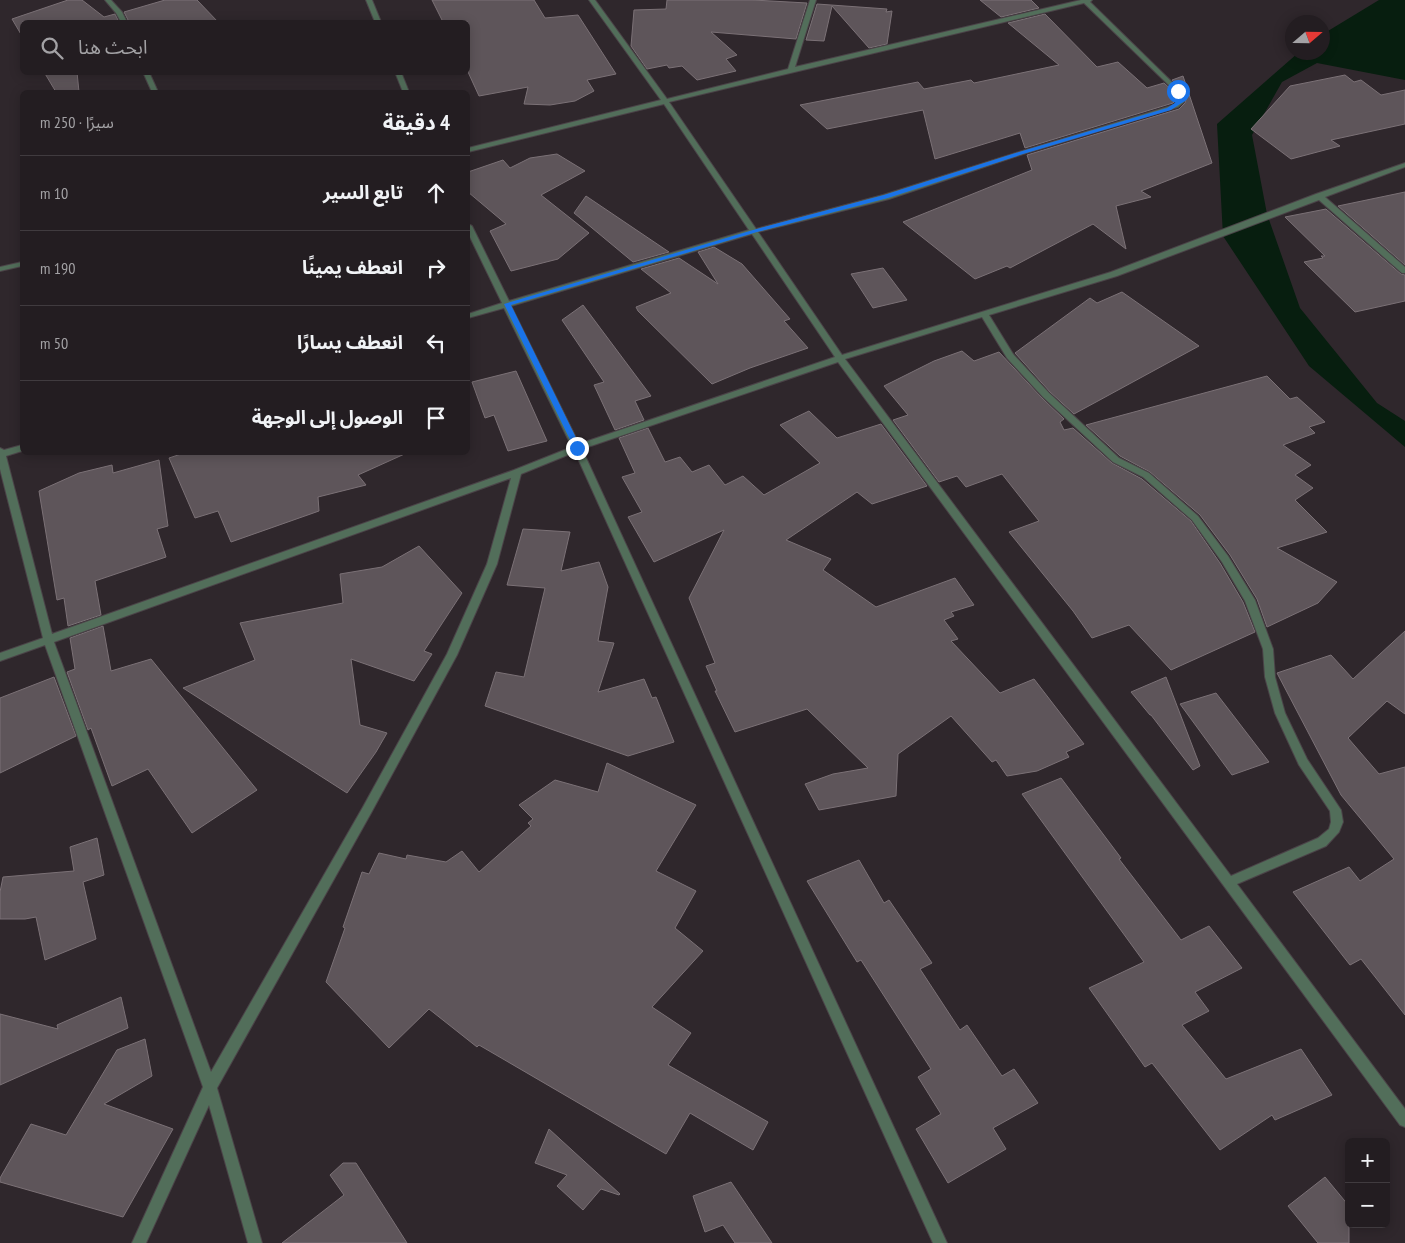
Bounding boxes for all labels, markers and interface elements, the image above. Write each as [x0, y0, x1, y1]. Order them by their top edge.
north arrow [1285, 15, 1330, 60]
search box [20, 20, 470, 75]
icon: search [38, 34, 66, 62]
text: ابحث هنا [78, 35, 147, 59]
route start [1167, 80, 1190, 103]
text: 4 دقيقة [383, 109, 450, 136]
text: سيرًا · 250 m [40, 112, 114, 132]
icon: ahead [422, 179, 450, 207]
text: تابع السير [323, 180, 403, 204]
text: 10 m [40, 183, 68, 203]
icon: right [422, 254, 450, 282]
text: انعطف يمينًا [302, 255, 403, 279]
text: 190 m [40, 258, 75, 278]
icon: left [422, 329, 450, 357]
text: انعطف يسارًا [297, 330, 403, 354]
text: 50 m [40, 333, 68, 353]
icon: arrive [422, 404, 450, 432]
text: الوصول إلى الوجهة [252, 405, 403, 429]
route end [566, 437, 589, 460]
map controls [1345, 1138, 1390, 1228]
button: + [1345, 1138, 1390, 1183]
button: − [1345, 1183, 1390, 1228]

